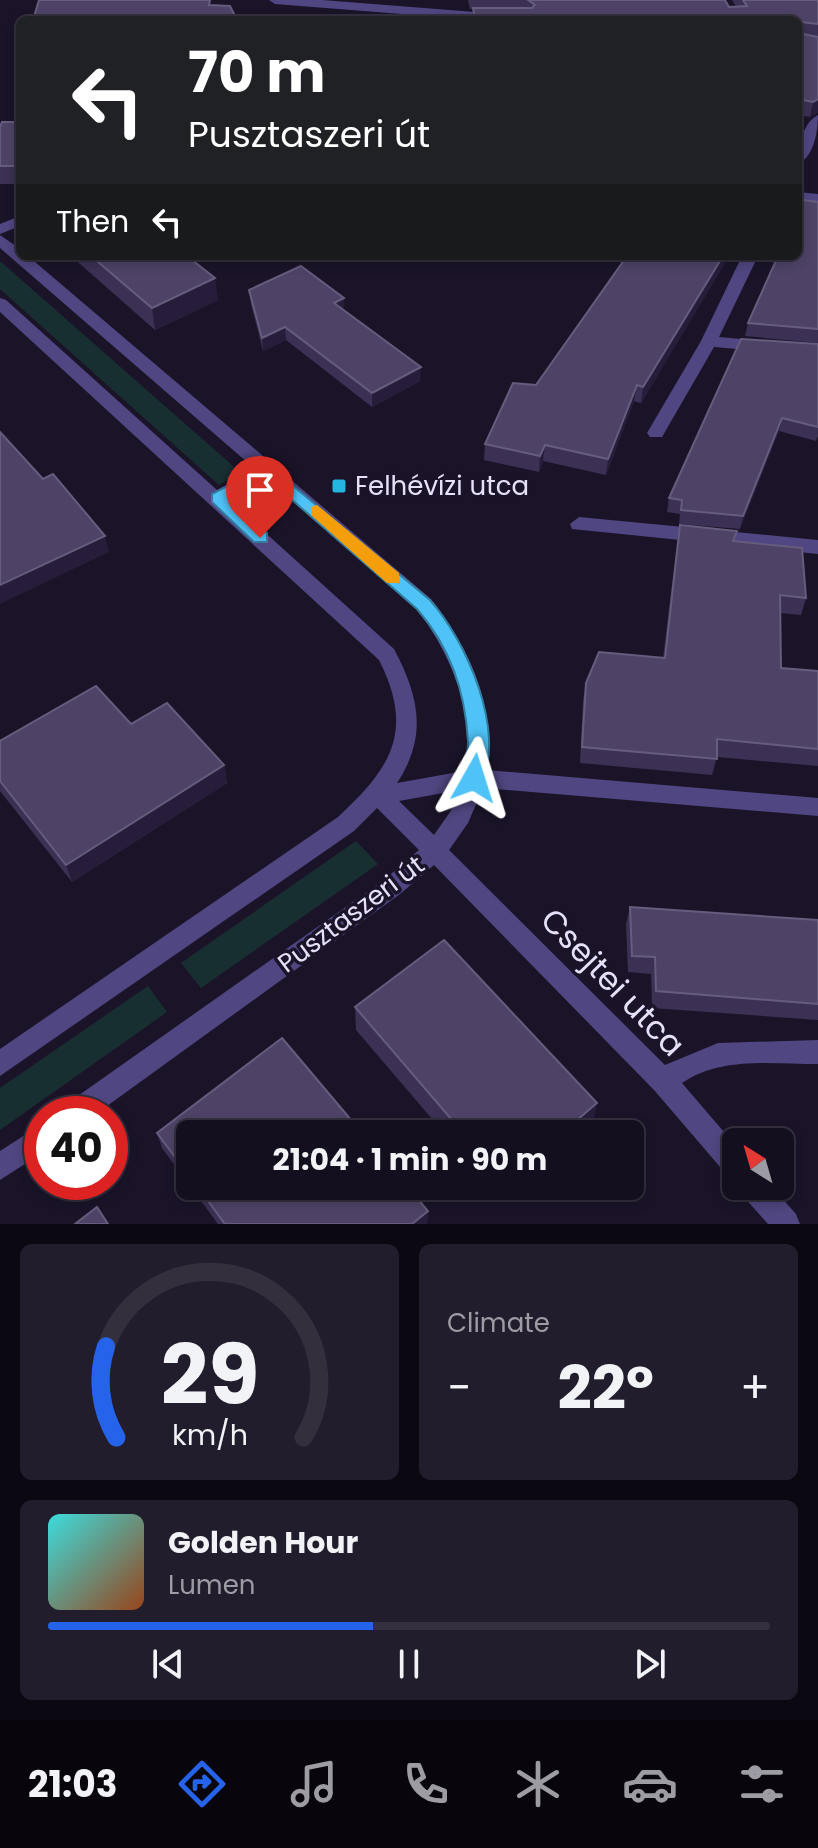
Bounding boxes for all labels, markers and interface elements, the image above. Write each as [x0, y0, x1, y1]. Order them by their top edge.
text: 70 m [188, 33, 326, 112]
icon: left [56, 48, 160, 152]
text: Pusztaszeri út [188, 109, 430, 160]
text: Then [56, 200, 129, 243]
icon: left [145, 200, 189, 244]
pin [226, 456, 294, 538]
icon: arrive [238, 468, 282, 512]
place label: Felhévízi utca [355, 468, 529, 504]
marker: Felhévízi utca [330, 477, 348, 495]
position arrow [432, 736, 516, 820]
street label: Pusztaszeri út [270, 847, 432, 981]
street label: Csejtei utca [531, 898, 695, 1066]
speed limit sign: 40 [24, 1096, 128, 1200]
north arrow [722, 1128, 794, 1200]
map controls [722, 1128, 794, 1200]
text: 21:04 · 1 min · 90 m [273, 1138, 547, 1181]
text: Climate [447, 1305, 550, 1341]
text: 29 [160, 1317, 259, 1433]
text: 22° [557, 1346, 654, 1430]
text: − [447, 1357, 471, 1418]
text: + [740, 1357, 770, 1418]
text: km/h [171, 1415, 248, 1455]
text: Golden Hour [168, 1521, 358, 1564]
text: Lumen [168, 1567, 255, 1603]
icon: previous [146, 1642, 190, 1686]
icon: pause [387, 1642, 431, 1686]
icon: next [628, 1642, 672, 1686]
icon: directions [174, 1756, 230, 1812]
icon: music [286, 1756, 342, 1812]
icon: phone [398, 1756, 454, 1812]
icon: climate [510, 1756, 566, 1812]
icon: car [622, 1756, 678, 1812]
icon: filters [734, 1756, 790, 1812]
text: 21:03 [28, 1759, 118, 1810]

